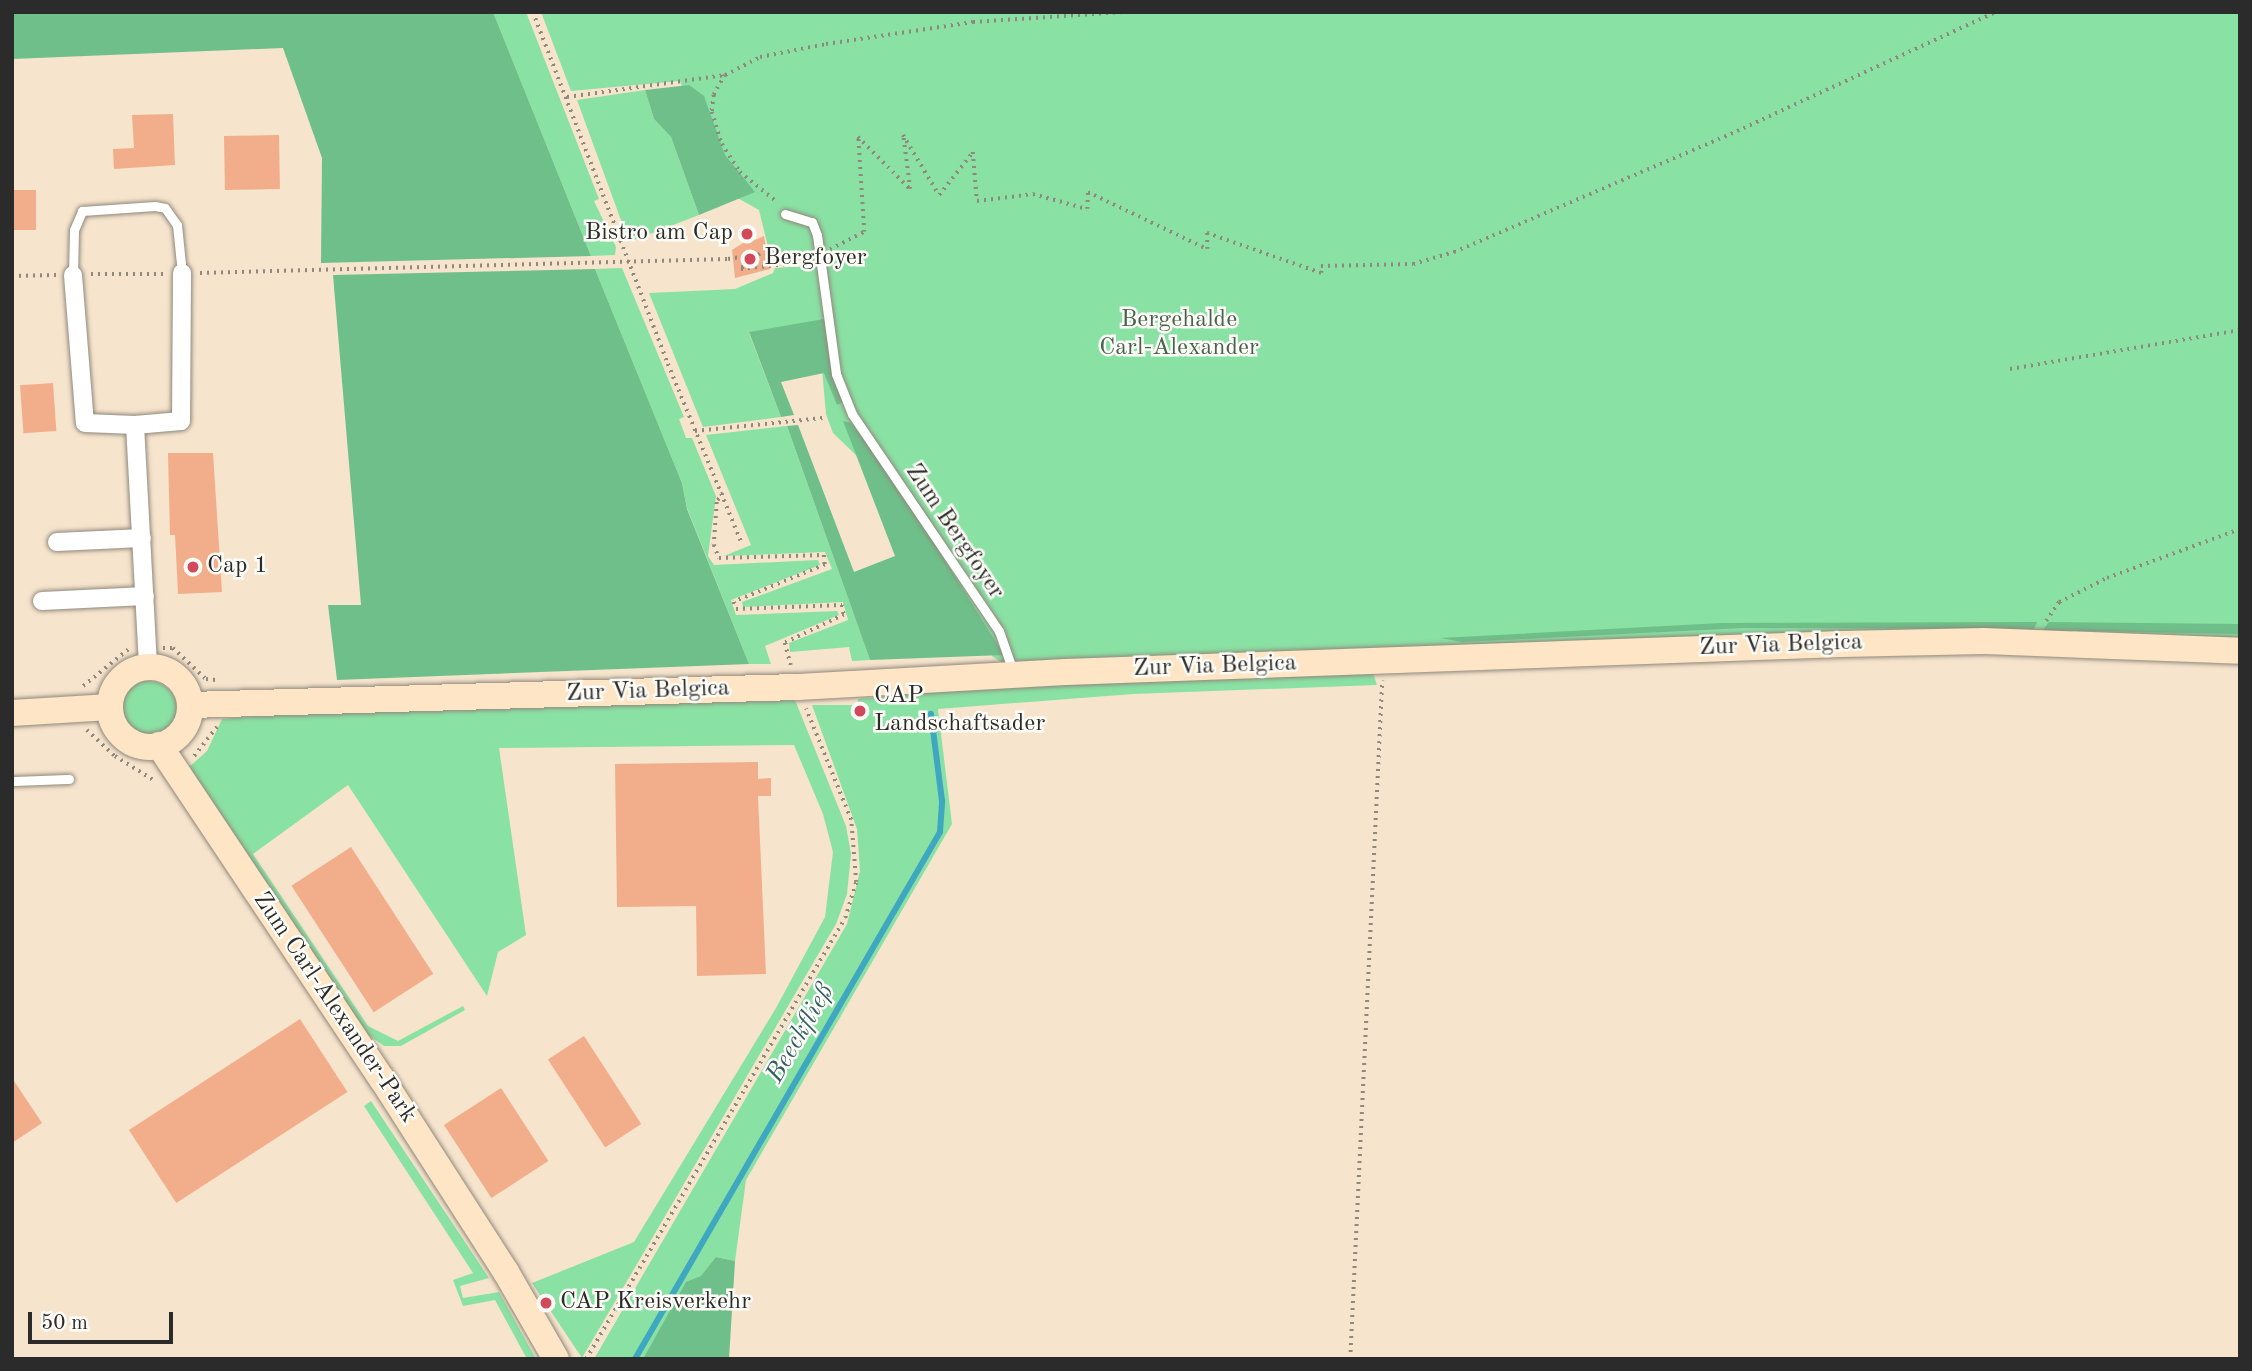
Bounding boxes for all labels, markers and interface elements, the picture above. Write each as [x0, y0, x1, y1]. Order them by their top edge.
place label: Bistro am Cap [585, 220, 733, 248]
marker: Bistro am Cap [739, 226, 755, 242]
place label: Bergfoyer [764, 245, 867, 273]
marker: Bergfoyer [742, 251, 758, 267]
park label: Bergehalde Carl-Alexander [1099, 307, 1259, 363]
street label: Zum Bergfoyer [898, 459, 1010, 605]
place label: Cap 1 [207, 553, 268, 581]
marker: Cap 1 [185, 559, 201, 575]
street label: Zur Via Belgica [1699, 629, 1863, 663]
street label: Zur Via Belgica [1133, 650, 1297, 684]
street label: Zur Via Belgica [566, 675, 730, 709]
place label: CAP Landschaftsader [874, 683, 1045, 739]
marker: CAP Landschaftsader [852, 703, 868, 719]
street label: Zum Carl-Alexander-Park [246, 887, 422, 1129]
water label: Beeckfließ [760, 979, 842, 1089]
place label: CAP Kreisverkehr [560, 1289, 751, 1317]
marker: CAP Kreisverkehr [538, 1295, 554, 1311]
scale bar [32, 1298, 177, 1342]
text: 50 m [41, 1313, 88, 1334]

